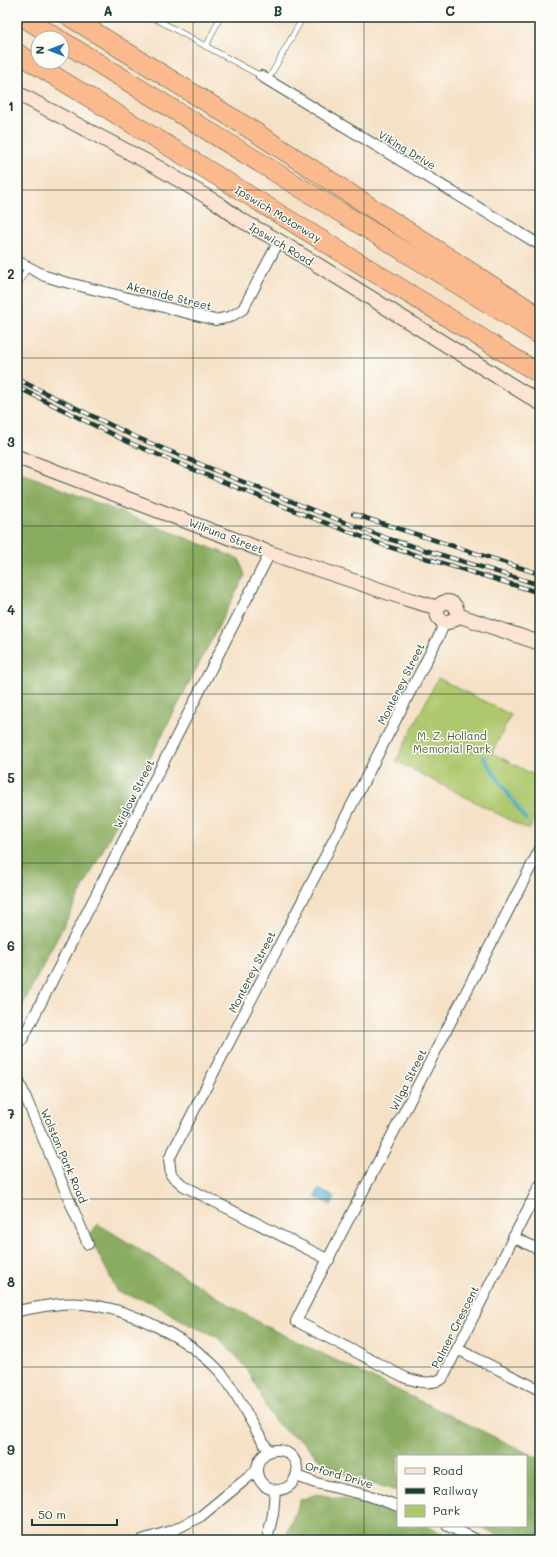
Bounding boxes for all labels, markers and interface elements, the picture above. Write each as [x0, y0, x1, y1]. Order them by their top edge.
text: A [103, 2, 113, 19]
text: B [274, 2, 283, 19]
text: C [445, 2, 455, 19]
north arrow [30, 30, 70, 70]
text: N [32, 46, 47, 54]
text: 1 [8, 97, 14, 114]
street label: Viking Drive [376, 126, 439, 173]
street label: Ipswich Motorway [232, 182, 324, 245]
street label: Ipswich Road [246, 218, 316, 269]
text: 2 [7, 265, 15, 282]
street label: Akenside Street [125, 278, 213, 313]
text: 3 [7, 433, 15, 450]
street label: Wilruna Street [187, 514, 266, 557]
text: 4 [7, 601, 15, 618]
street label: Monterey Street [374, 640, 428, 727]
park label: M. Z. Holland Memorial Park [413, 728, 491, 756]
street label: Wiglow Street [110, 756, 158, 831]
text: 5 [7, 769, 15, 786]
street label: Monterey Street [225, 928, 279, 1015]
text: 6 [7, 937, 15, 954]
street label: Wilga Street [386, 1046, 430, 1113]
text: 7 [7, 1105, 15, 1122]
street label: Wolston Park Road [38, 1106, 91, 1205]
text: 8 [7, 1273, 15, 1290]
street label: Palmer Crescent [427, 1283, 482, 1371]
text: 9 [7, 1441, 15, 1458]
legend [397, 1455, 527, 1527]
street label: Orford Drive [303, 1458, 375, 1491]
text: Road [433, 1462, 463, 1478]
text: Railway [433, 1482, 478, 1498]
scale bar [32, 1501, 117, 1527]
text: Park [433, 1502, 460, 1518]
text: 50 m [38, 1506, 66, 1522]

